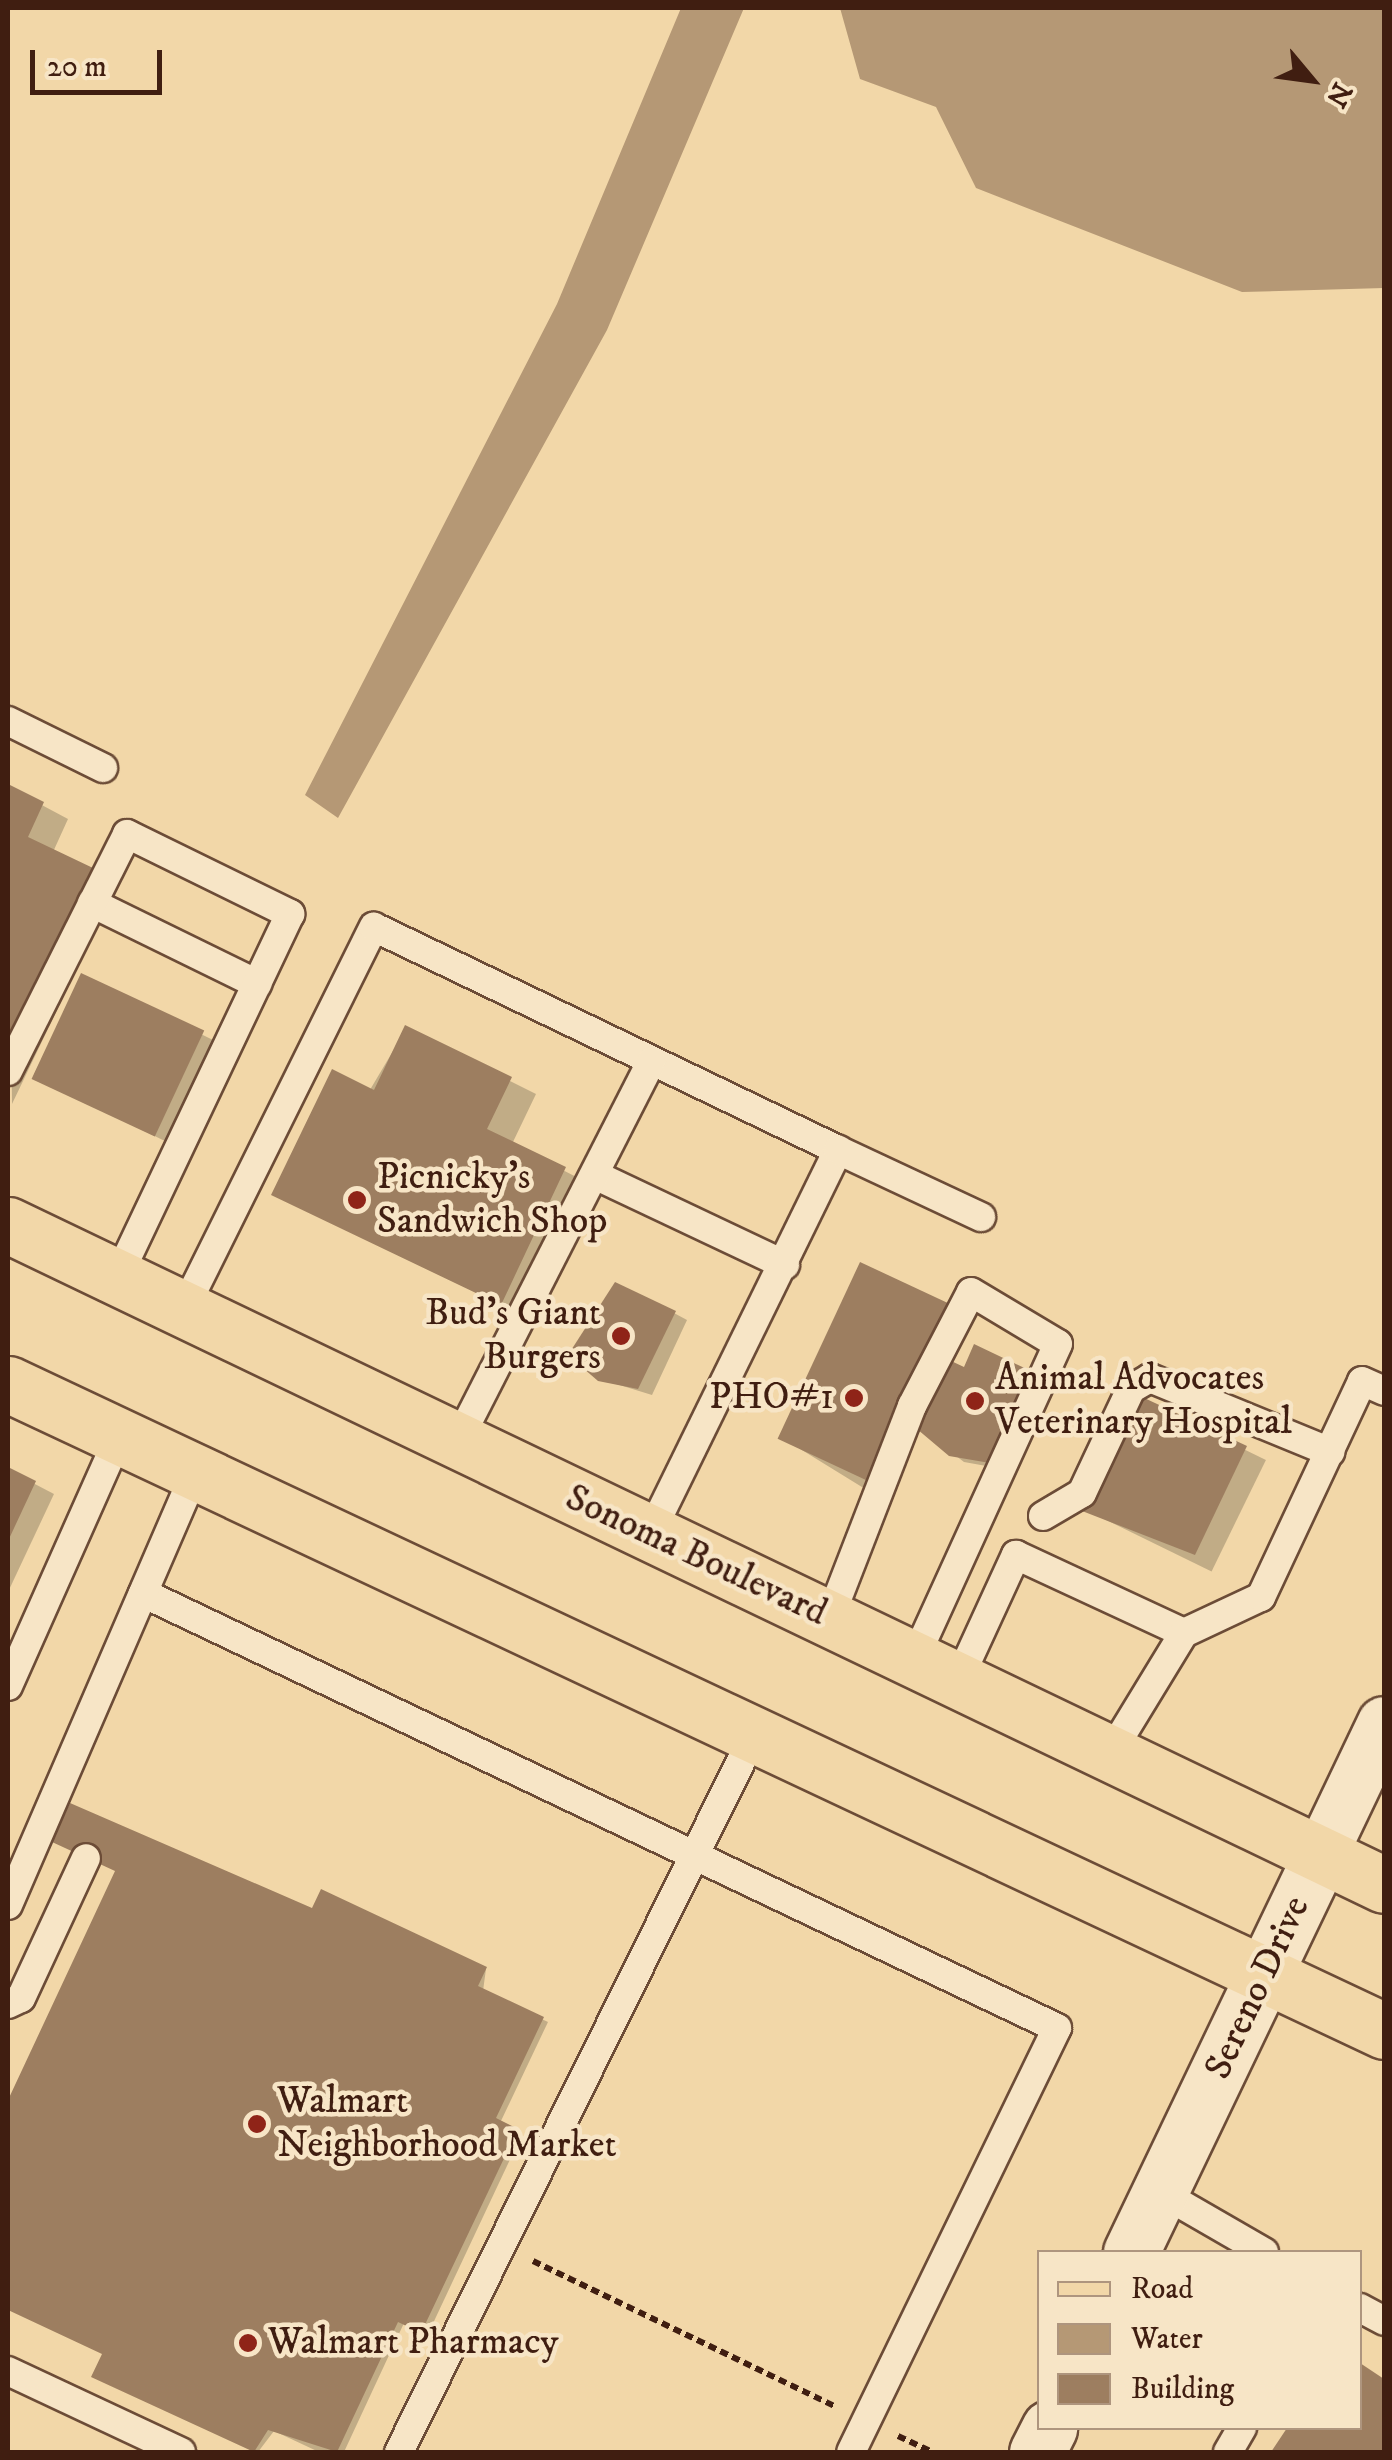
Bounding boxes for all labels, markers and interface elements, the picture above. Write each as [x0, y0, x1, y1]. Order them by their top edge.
scale bar [35, 30, 168, 92]
north arrow [1262, 30, 1362, 130]
text: 20 m [47, 49, 107, 86]
text: N [1318, 76, 1360, 113]
place label: Picnicky's Sandwich Shop [377, 1155, 607, 1244]
marker: Picnicky's Sandwich Shop [346, 1189, 368, 1211]
place label: Bud's Giant Burgers [425, 1291, 601, 1380]
marker: Bud's Giant Burgers [610, 1325, 632, 1347]
place label: Animal Advocates Veterinary Hospital [995, 1356, 1292, 1446]
place label: PHO#1 [709, 1375, 834, 1421]
marker: PHO#1 [843, 1387, 865, 1409]
marker: Animal Advocates Veterinary Hospital [964, 1390, 986, 1412]
street label: Sonoma Boulevard [558, 1475, 834, 1637]
street label: Sereno Drive [1196, 1889, 1320, 2087]
place label: Walmart Neighborhood Market [277, 2079, 617, 2168]
marker: Walmart Neighborhood Market [246, 2113, 268, 2135]
legend [1037, 2250, 1362, 2430]
text: Road [1131, 2271, 1193, 2308]
place label: Walmart Pharmacy [268, 2320, 559, 2366]
text: Water [1131, 2321, 1203, 2358]
marker: Walmart Pharmacy [237, 2332, 259, 2354]
text: Building [1131, 2371, 1234, 2408]

